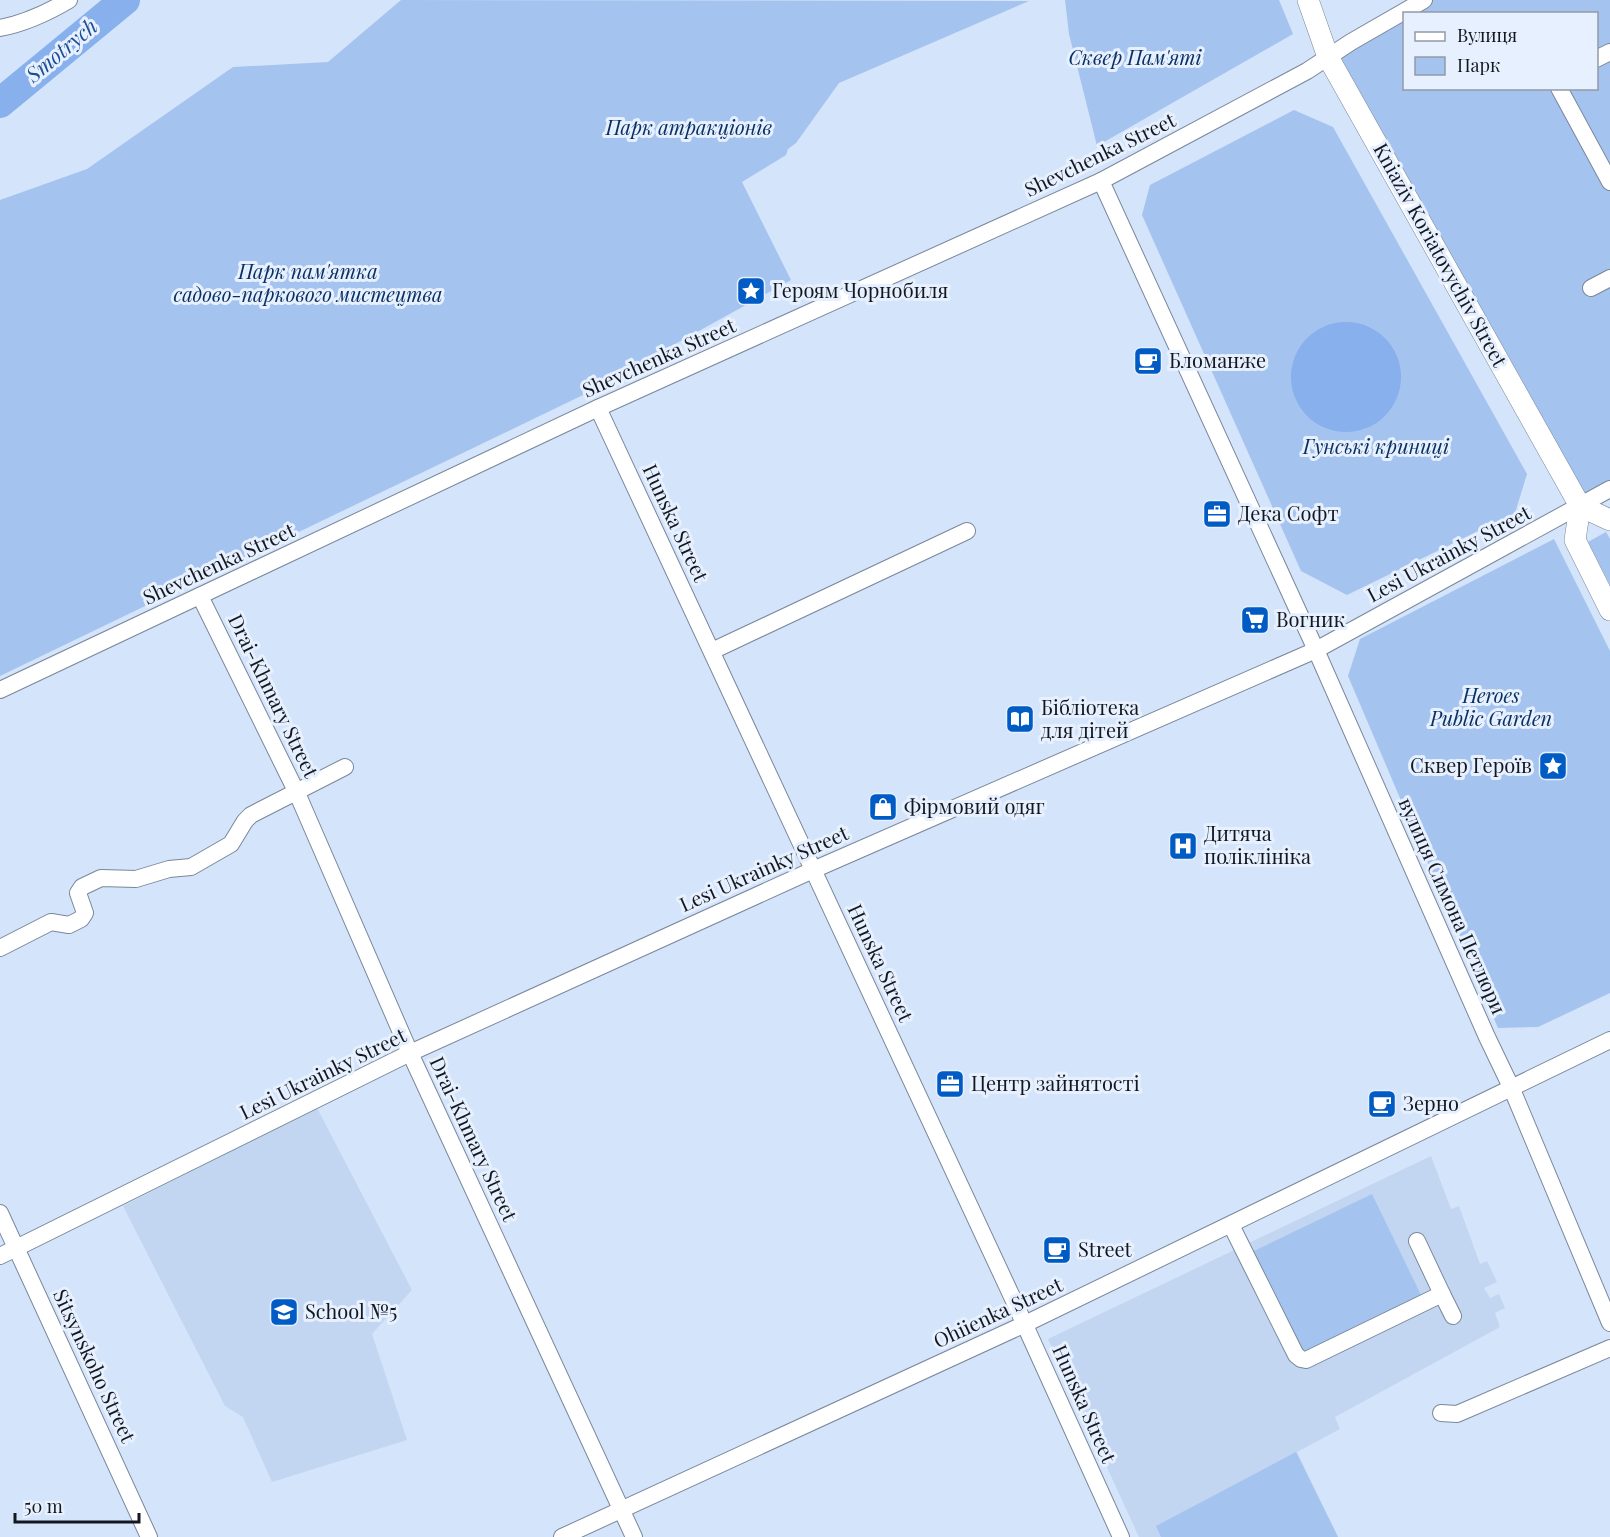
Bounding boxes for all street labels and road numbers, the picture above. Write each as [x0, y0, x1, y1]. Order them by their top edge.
street label: Shevchenka Street [1019, 105, 1180, 202]
street label: Kniaziv Koriatovychiv Street [1368, 137, 1515, 372]
street label: Shevchenka Street [578, 310, 740, 403]
street label: Hunska Street [637, 459, 716, 586]
street label: Lesi Ukrainky Street [1362, 498, 1536, 607]
street label: Shevchenka Street [138, 515, 300, 610]
street label: Drai-Khmary Street [223, 609, 326, 782]
street label: вулиця Симона Петлюри [1393, 793, 1513, 1018]
street label: Lesi Ukrainky Street [675, 818, 853, 917]
street label: Hunska Street [842, 899, 921, 1026]
street label: Lesi Ukrainky Street [235, 1020, 411, 1125]
street label: Drai-Khmary Street [424, 1052, 525, 1226]
street label: Ohiienka Street [929, 1270, 1067, 1353]
street label: Sitsynskoho Street [48, 1284, 143, 1447]
street label: Hunska Street [1047, 1340, 1124, 1468]

